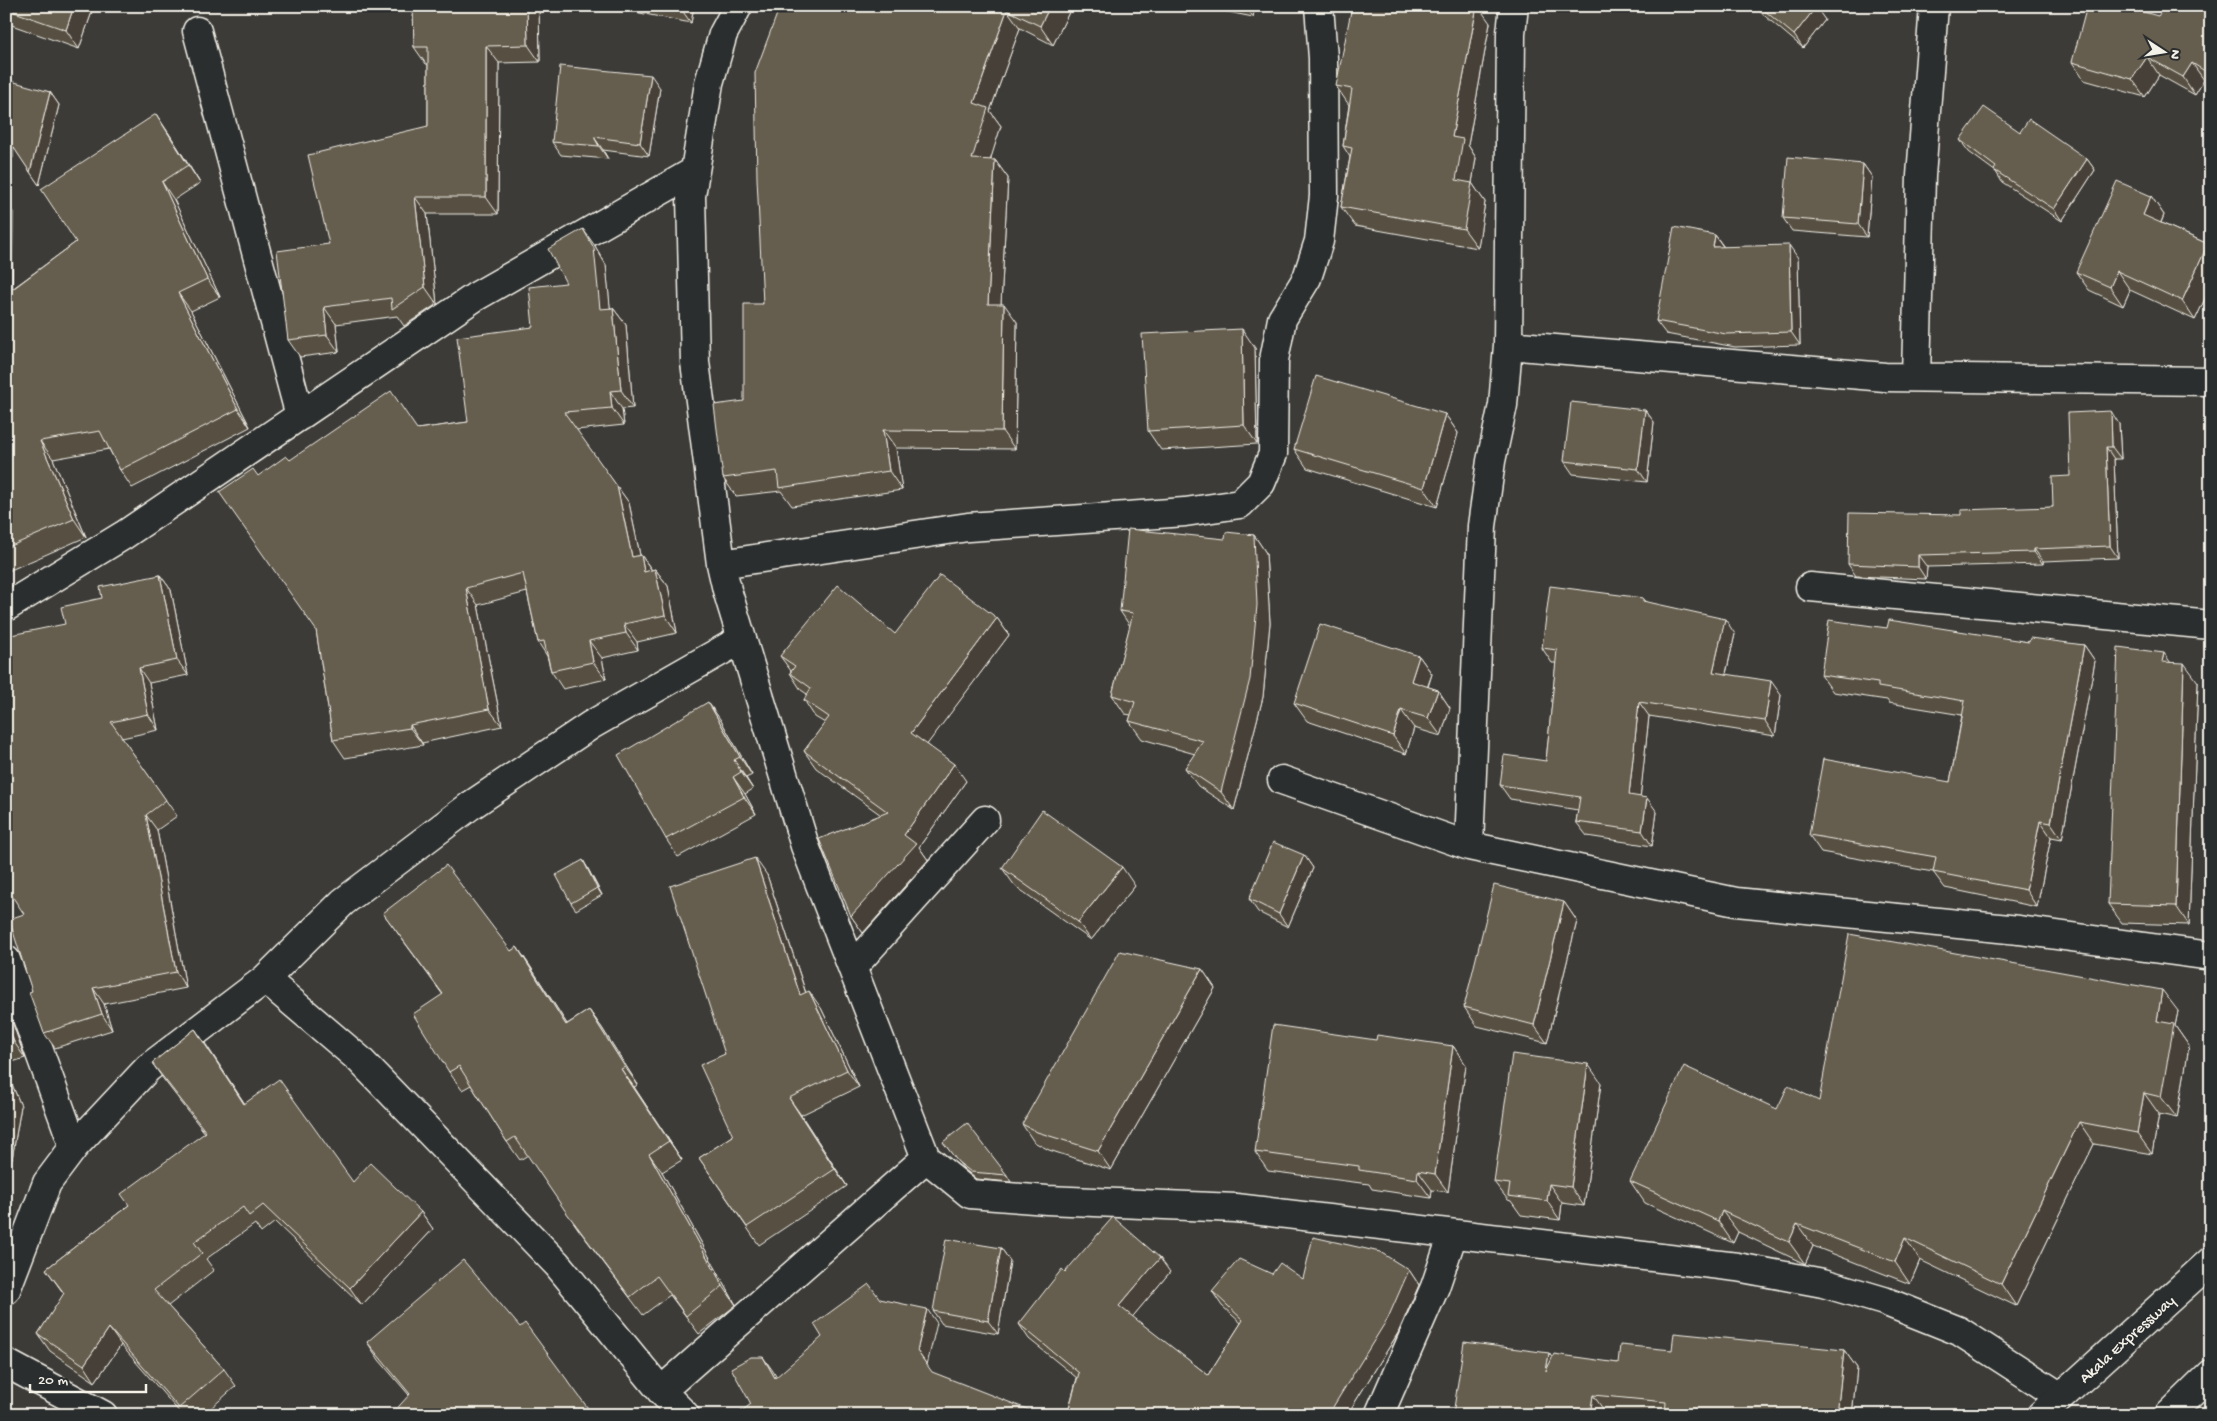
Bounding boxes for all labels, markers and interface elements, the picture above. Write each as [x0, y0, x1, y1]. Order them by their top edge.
north arrow [2140, 28, 2190, 78]
text: N [2165, 48, 2184, 60]
street label: Akala Expressway [2076, 1292, 2180, 1389]
scale bar [30, 1361, 146, 1393]
text: 20 m [38, 1372, 68, 1390]

